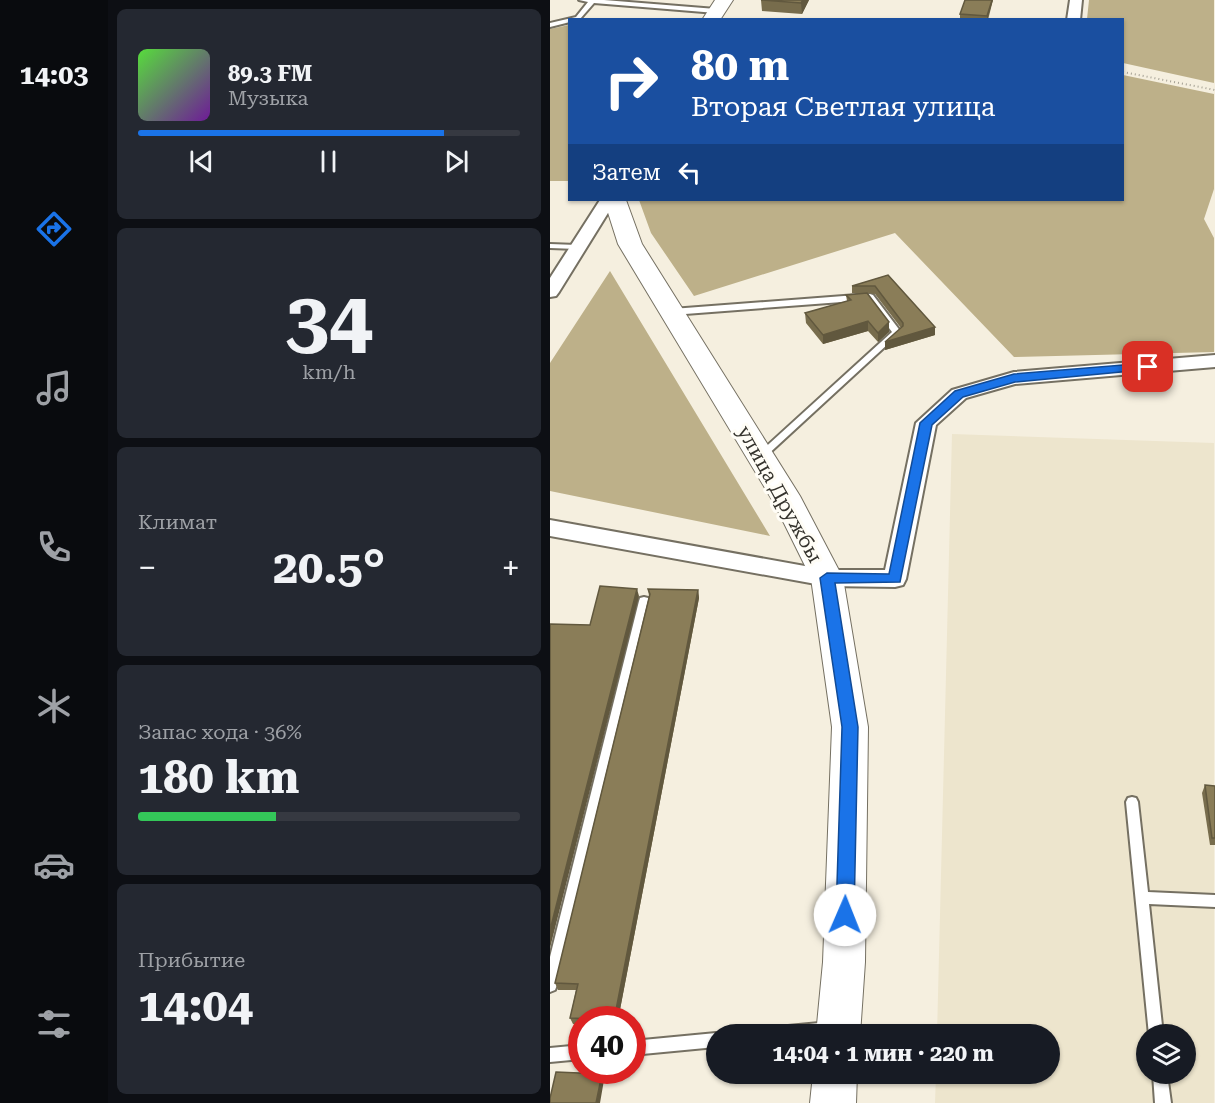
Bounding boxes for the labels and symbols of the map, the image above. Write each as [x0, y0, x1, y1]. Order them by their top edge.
pin [1122, 341, 1173, 392]
street label: улица Дружбы [732, 421, 828, 567]
position arrow [813, 883, 877, 947]
speed limit sign: 40 [568, 1006, 646, 1084]

